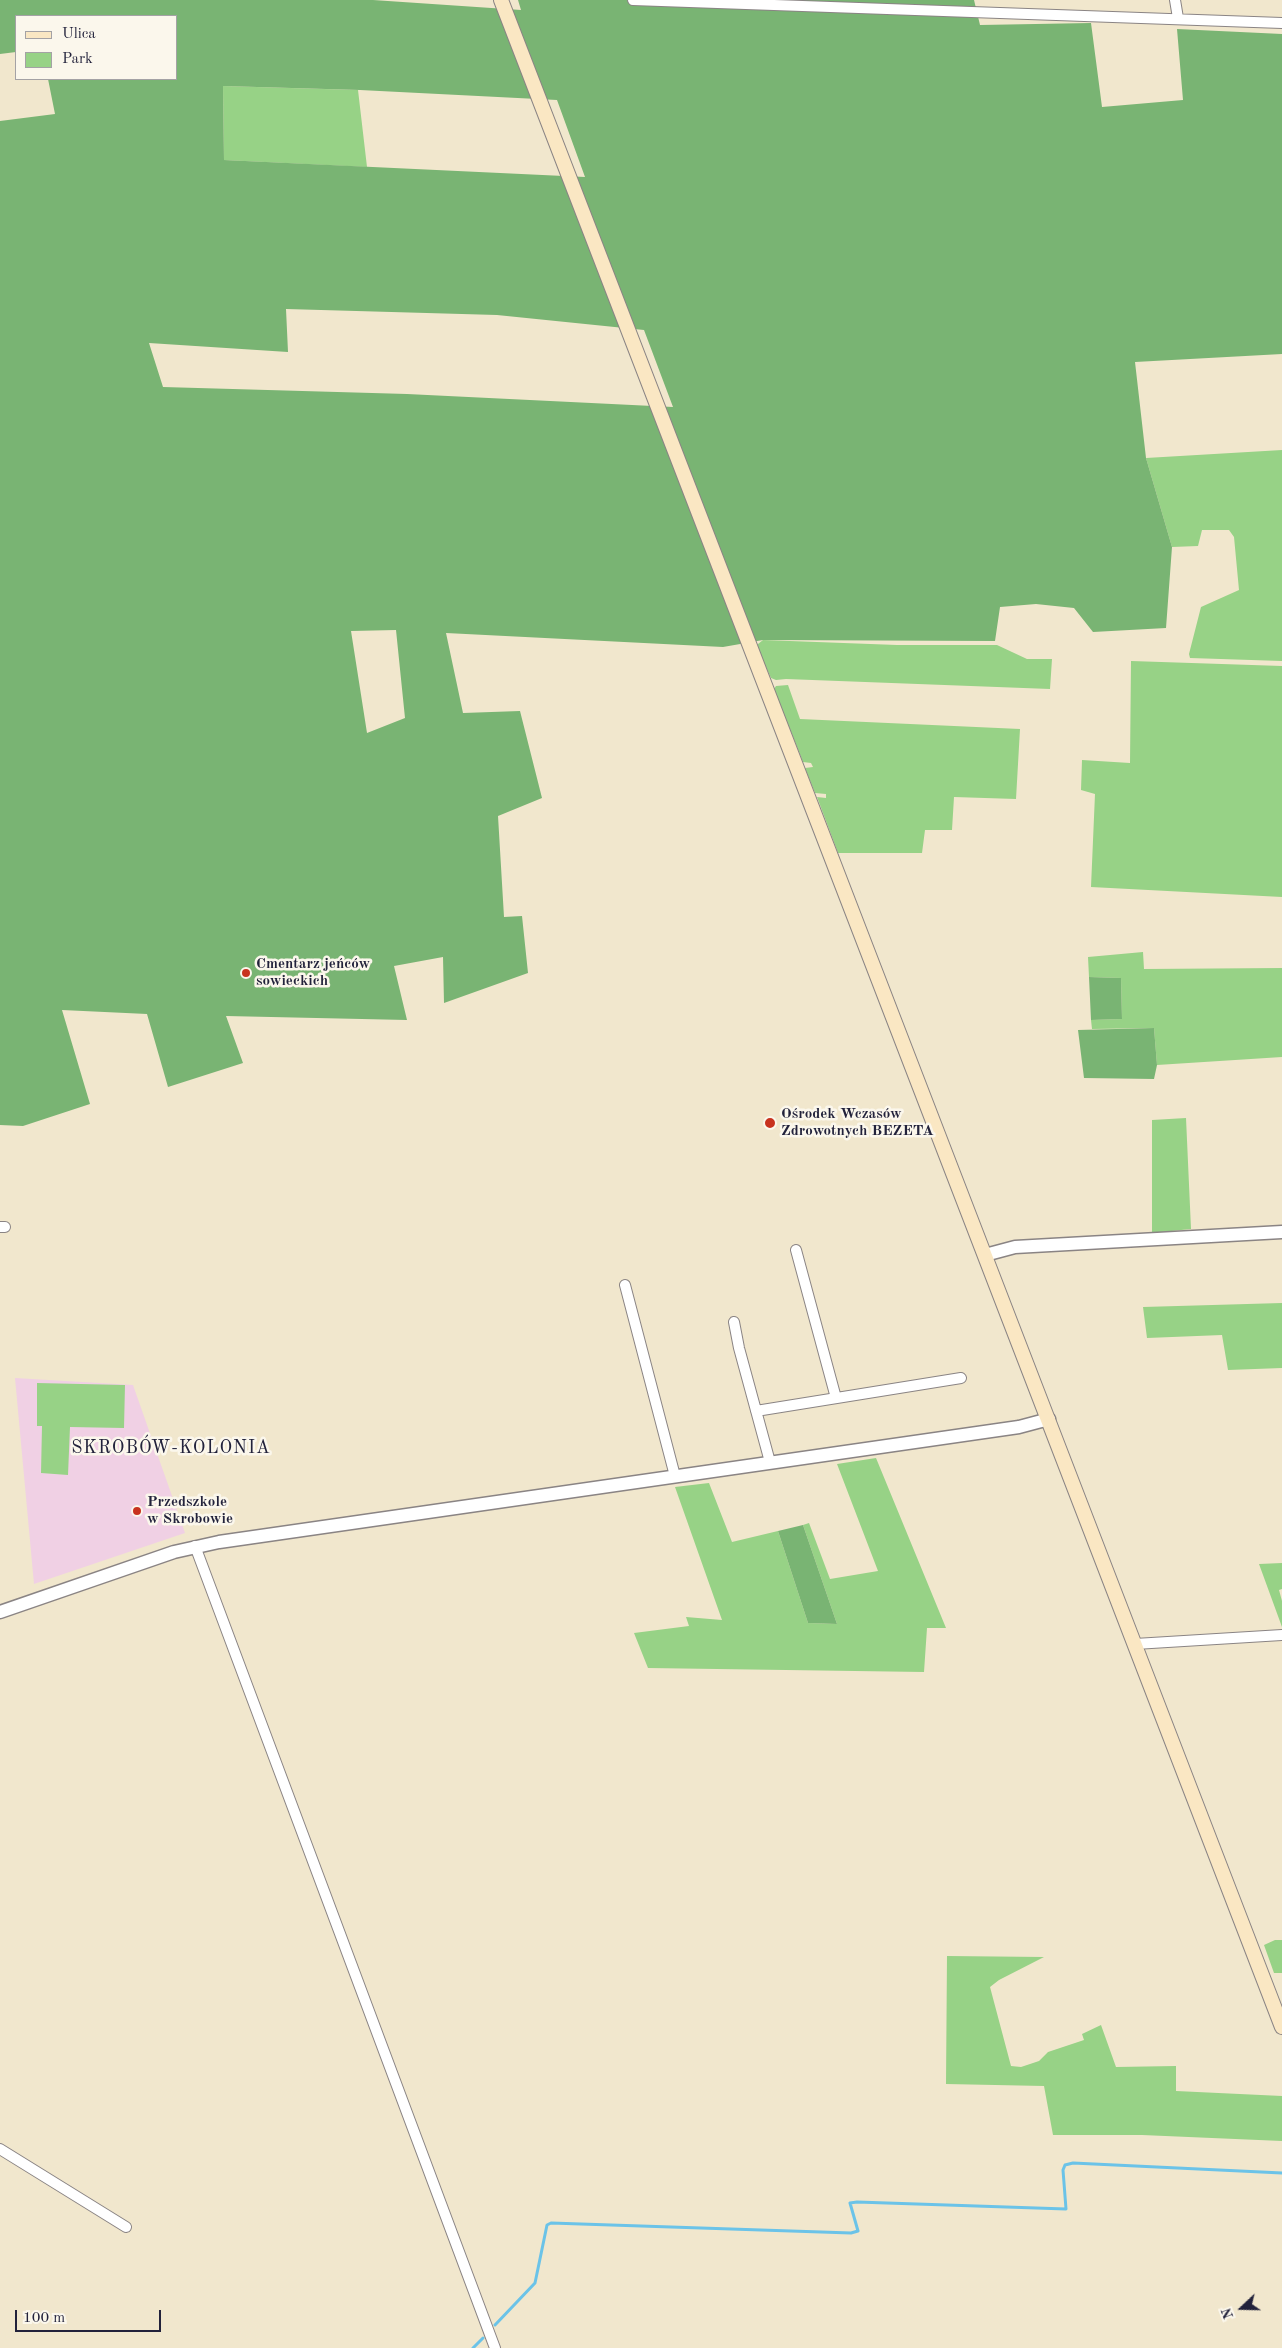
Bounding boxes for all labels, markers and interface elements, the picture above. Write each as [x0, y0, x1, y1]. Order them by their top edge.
legend [15, 15, 178, 80]
text: Ulica [62, 27, 96, 42]
text: Park [62, 52, 93, 67]
place label: Cmentarz jeńców sowieckich [256, 955, 370, 990]
marker: Cmentarz jeńców sowieckich [240, 967, 252, 979]
place label: Ośrodek Wczasów Zdrowotnych BEZETA [781, 1105, 933, 1140]
marker: Ośrodek Wczasów Zdrowotnych BEZETA [763, 1116, 777, 1130]
district label: SKROBÓW-KOLONIA [69, 1437, 273, 1459]
place label: Przedszkole w Skrobowie [147, 1493, 233, 1528]
marker: Przedszkole w Skrobowie [131, 1505, 143, 1517]
north arrow [1217, 2283, 1267, 2333]
scale bar [18, 2300, 164, 2332]
text: N [1220, 2306, 1236, 2321]
text: 100 m [23, 2311, 65, 2326]

